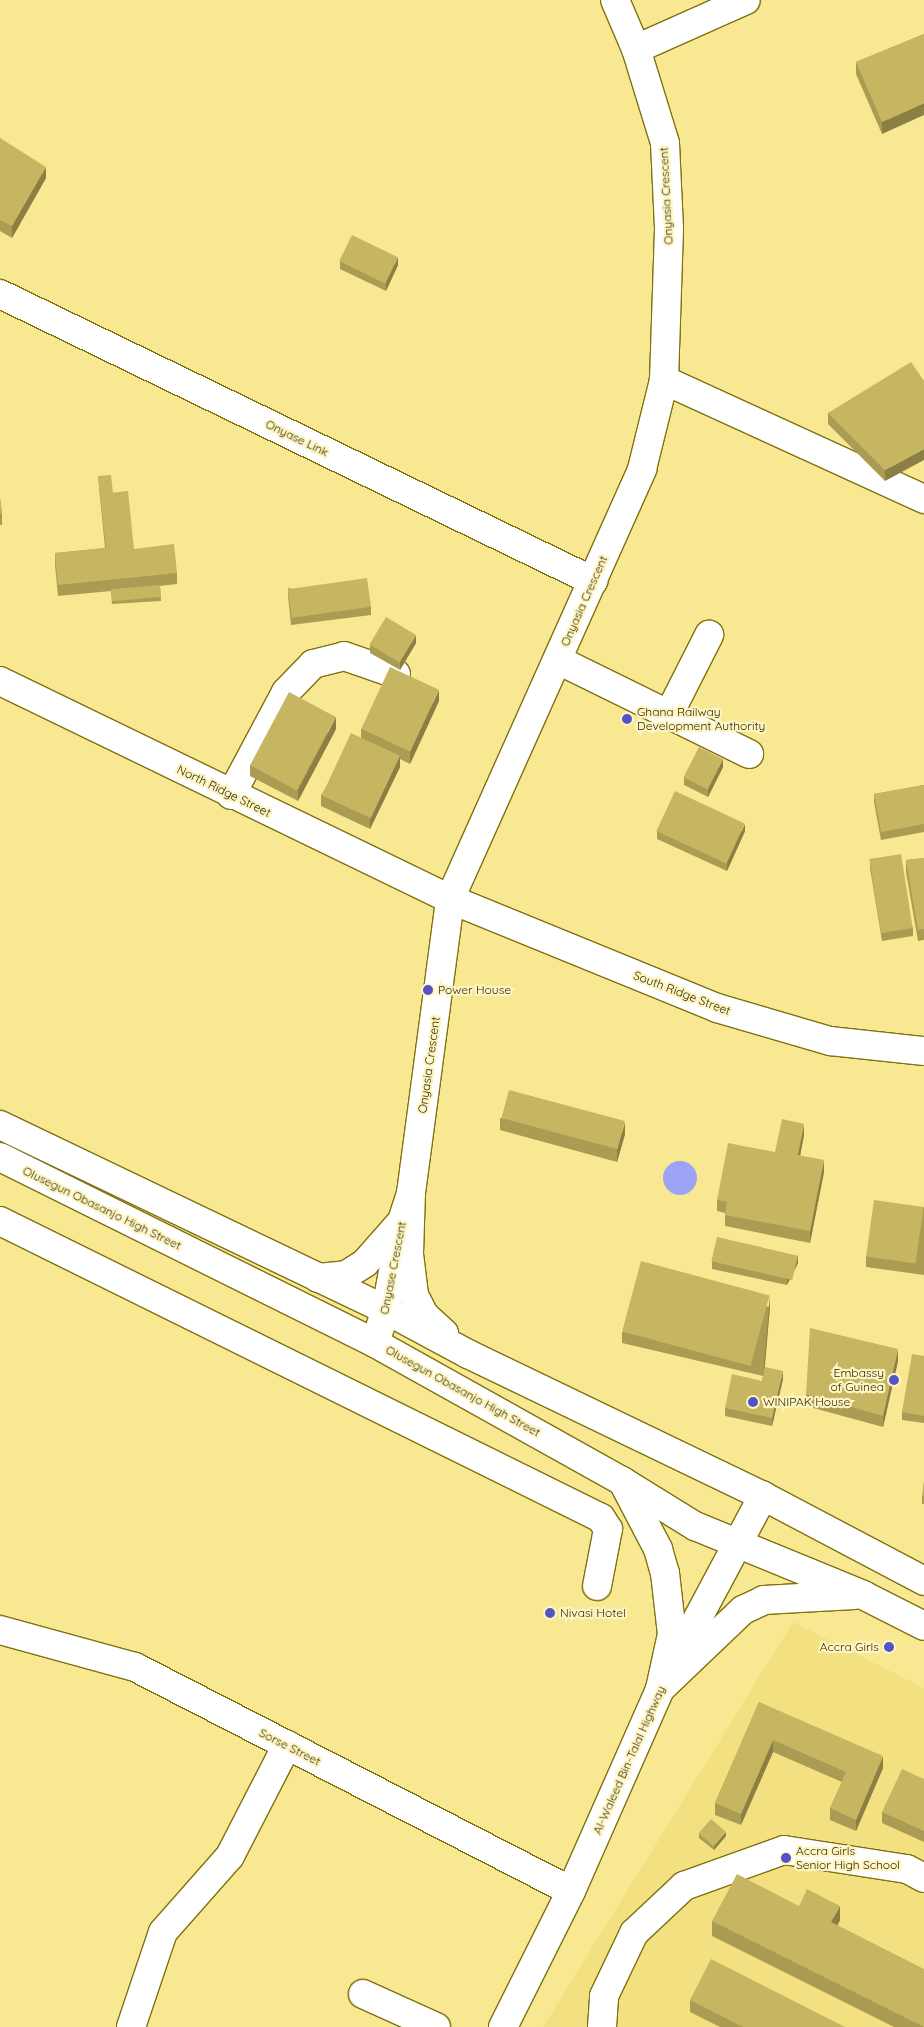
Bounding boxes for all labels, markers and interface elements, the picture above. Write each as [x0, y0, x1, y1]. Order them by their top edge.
street label: Onyasia Crescent [656, 147, 676, 245]
street label: Onyase Link [263, 417, 331, 459]
street label: Onyasia Crescent [558, 554, 610, 648]
place label: Ghana Railway Development Authority [637, 705, 765, 733]
marker: Ghana Railway Development Authority [621, 713, 633, 725]
street label: North Ridge Street [175, 762, 273, 820]
street label: South Ridge Street [631, 968, 733, 1018]
place label: Power House [438, 983, 511, 997]
marker: Power House [422, 984, 434, 996]
street label: Onyasia Crescent [415, 1016, 443, 1114]
street label: Olusegun Obasanjo High Street [20, 1163, 184, 1253]
street label: Onyase Crescent [377, 1220, 409, 1316]
street label: Olusegun Obasanjo High Street [383, 1342, 543, 1440]
place label: Embassy of Guinea [830, 1366, 884, 1394]
marker: Embassy of Guinea [888, 1374, 900, 1386]
place label: WINIPAK House [763, 1395, 850, 1409]
marker: WINIPAK House [747, 1396, 759, 1408]
place label: Nivasi Hotel [560, 1606, 626, 1620]
marker: Nivasi Hotel [544, 1607, 556, 1619]
place label: Accra Girls [820, 1640, 879, 1654]
marker: Accra Girls [883, 1641, 895, 1653]
street label: Al-Waleed Bin-Talal Highway [590, 1684, 668, 1836]
street label: Sorse Street [257, 1725, 323, 1769]
place label: Accra Girls Senior High School [796, 1844, 900, 1872]
marker: Accra Girls Senior High School [780, 1852, 792, 1864]

